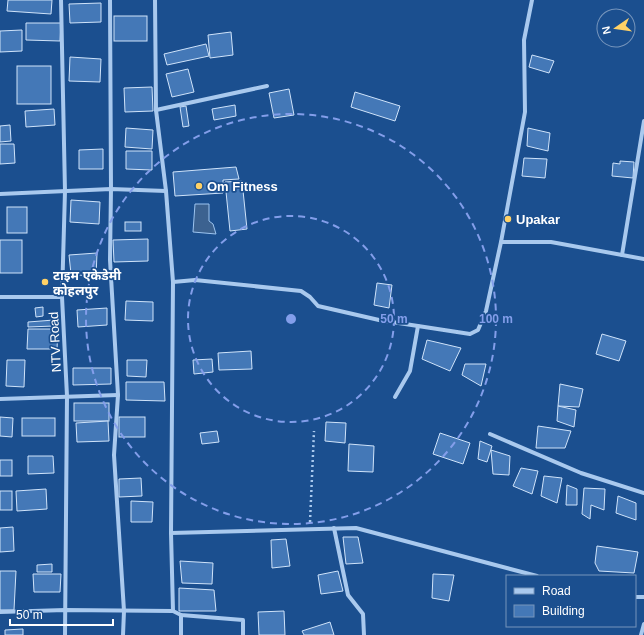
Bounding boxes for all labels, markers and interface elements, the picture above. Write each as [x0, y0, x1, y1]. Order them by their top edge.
north arrow [596, 8, 636, 48]
text: N [600, 25, 613, 35]
place label: Om Fitness [207, 179, 278, 194]
marker: Om Fitness [194, 181, 204, 191]
place label: Upakar [516, 212, 560, 227]
marker: Upakar [503, 214, 513, 224]
place label: टाइम एकेडेमी कोहलपुर [53, 268, 122, 300]
marker: टाइम एकेडेमी कोहलपुर [40, 277, 50, 287]
street label: NTV Road [46, 311, 64, 373]
centre of rings [284, 312, 298, 326]
text: 50 m [380, 312, 408, 326]
text: 100 m [479, 312, 513, 326]
legend [506, 575, 636, 627]
text: Road [542, 584, 571, 598]
scale bar [10, 601, 113, 627]
text: Building [542, 604, 585, 618]
text: 50 m [16, 608, 43, 622]

